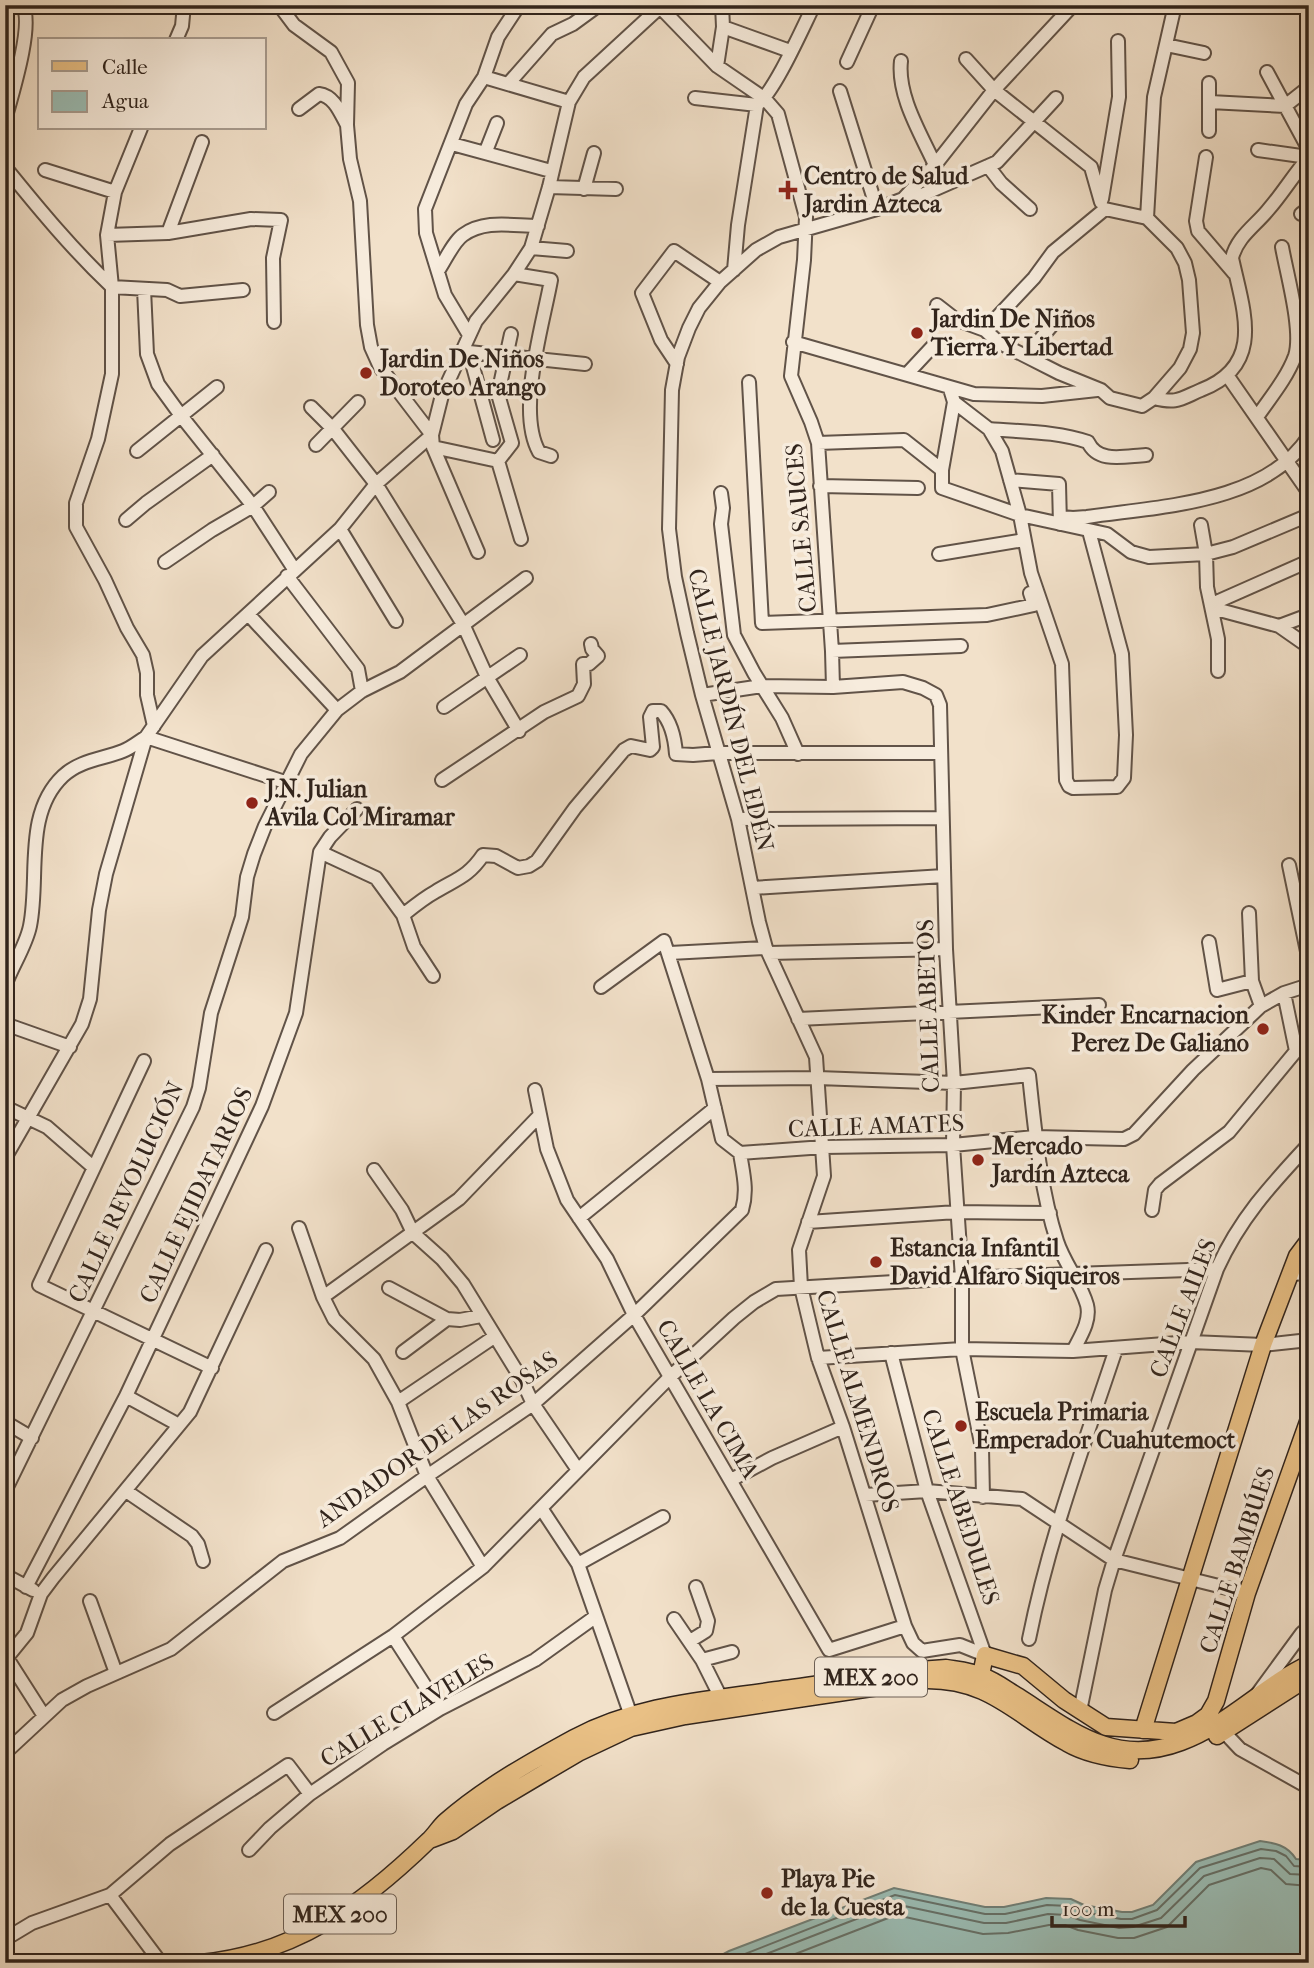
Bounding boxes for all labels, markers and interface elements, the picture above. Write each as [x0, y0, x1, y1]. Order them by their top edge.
legend [38, 38, 266, 130]
text: Calle [102, 55, 148, 79]
text: Agua [101, 89, 149, 113]
place label: Centro de Salud Jardin Azteca [802, 162, 969, 218]
marker: Centro de Salud Jardin Azteca [778, 180, 798, 200]
place label: Jardin De Niños Tierra Y Libertad [929, 305, 1113, 361]
marker: Jardin De Niños Tierra Y Libertad [909, 325, 925, 341]
place label: Jardin De Niños Doroteo Arango [378, 345, 546, 401]
marker: Jardin De Niños Doroteo Arango [358, 365, 374, 381]
street label: CALLE SAUCES [780, 442, 822, 614]
street label: CALLE JARDÍN DEL EDÉN [682, 565, 781, 854]
place label: J.N. Julian Avila Col Miramar [264, 775, 455, 831]
marker: J.N. Julian Avila Col Miramar [244, 795, 260, 811]
street label: CALLE ABETOS [911, 919, 945, 1093]
place label: Kinder Encarnacion Perez De Galiano [1042, 1001, 1250, 1057]
marker: Kinder Encarnacion Perez De Galiano [1255, 1021, 1271, 1037]
street label: CALLE REVOLUCIÓN [61, 1076, 190, 1307]
street label: CALLE EJIDATARIOS [134, 1083, 258, 1307]
street label: CALLE AMATES [788, 1109, 964, 1143]
place label: Mercado Jardín Azteca [990, 1132, 1130, 1188]
marker: Mercado Jardín Azteca [970, 1152, 986, 1168]
place label: Estancia Infantil David Alfaro Siqueiros [890, 1234, 1120, 1290]
street label: CALLE AILES [1144, 1234, 1222, 1382]
marker: Estancia Infantil David Alfaro Siqueiros [868, 1254, 884, 1270]
street label: CALLE ALMENDROS [811, 1286, 905, 1516]
street label: CALLE LA CIMA [651, 1314, 765, 1484]
street label: ANDADOR DE LAS ROSAS [310, 1345, 563, 1534]
place label: Escuela Primaria Emperador Cuahutemoct [975, 1398, 1236, 1454]
street label: CALLE ABEDULES [916, 1406, 1006, 1608]
marker: Escuela Primaria Emperador Cuahutemoct [953, 1418, 969, 1434]
street label: CALLE BAMBÚES [1193, 1463, 1280, 1657]
street label: CALLE CLAVELES [315, 1647, 499, 1773]
road number: MEX 200 [815, 1658, 927, 1696]
place label: Playa Pie de la Cuesta [781, 1865, 905, 1921]
scale bar [1052, 1884, 1184, 1928]
marker: Playa Pie de la Cuesta [759, 1885, 775, 1901]
road number: MEX 200 [284, 1895, 396, 1934]
text: 100 m [1062, 1897, 1115, 1921]

